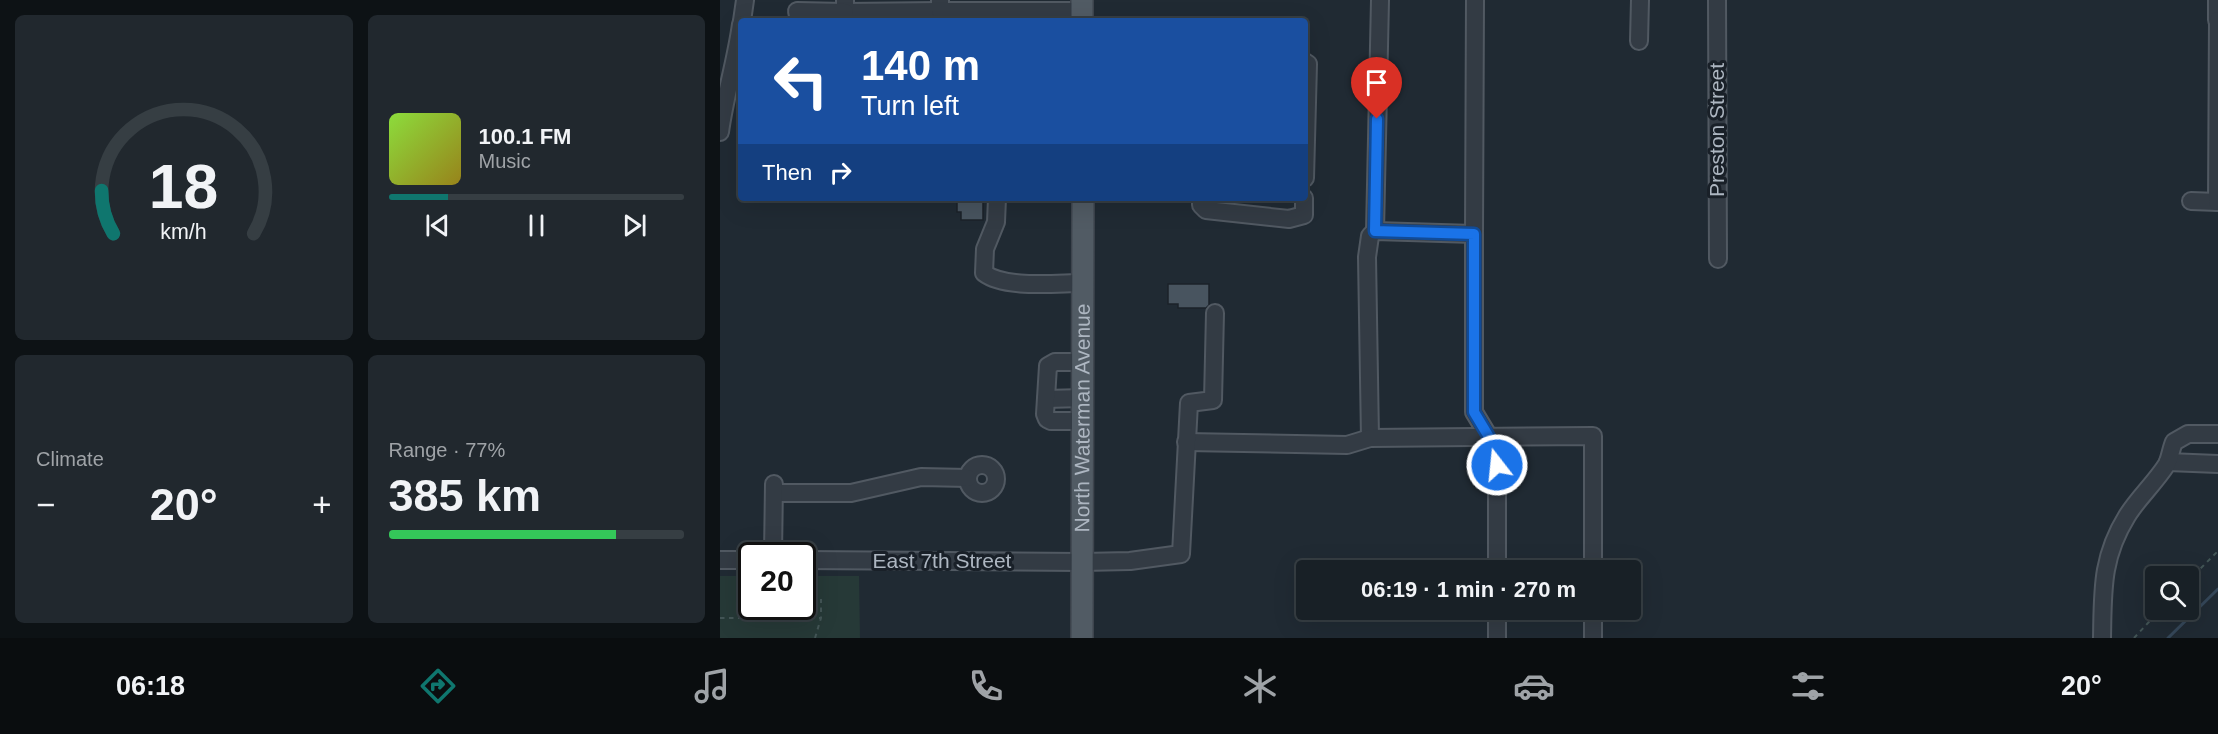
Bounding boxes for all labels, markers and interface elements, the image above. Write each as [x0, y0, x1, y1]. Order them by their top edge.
icon: left [762, 42, 840, 120]
text: 140 m [861, 42, 980, 89]
pin [1351, 57, 1402, 119]
street label: Preston Street [1705, 63, 1728, 197]
icon: arrive [1360, 66, 1393, 99]
text: Turn left [861, 91, 959, 121]
text: 100.1 FM [479, 124, 571, 149]
text: Music [479, 150, 531, 172]
text: 18 [149, 153, 218, 222]
icon: right [824, 156, 857, 189]
text: Then [762, 160, 812, 185]
icon: previous [421, 209, 454, 242]
icon: pause [520, 209, 553, 242]
icon: next [618, 209, 651, 242]
text: km/h [161, 221, 207, 245]
street label: North Waterman Avenue [1070, 303, 1094, 533]
position arrow [1465, 433, 1529, 497]
text: Range · 77% [389, 439, 505, 461]
text: Climate [36, 448, 104, 470]
text: 385 km [389, 470, 541, 521]
text: 20° [150, 479, 218, 530]
text: − [36, 486, 55, 523]
text: + [312, 486, 332, 523]
speed limit sign: 20 [738, 542, 816, 620]
street label: East 7th Street [873, 549, 1012, 572]
map controls [2145, 566, 2199, 620]
button: search [2145, 566, 2199, 620]
text: 06:19 · 1 min · 270 m [1361, 577, 1576, 602]
icon: directions [417, 665, 459, 707]
icon: music [691, 665, 733, 707]
icon: phone [965, 665, 1007, 707]
icon: climate [1239, 665, 1281, 707]
icon: car [1513, 665, 1555, 707]
icon: filters [1787, 665, 1829, 707]
text: 06:18 [116, 671, 185, 701]
text: 20° [2061, 671, 2102, 701]

